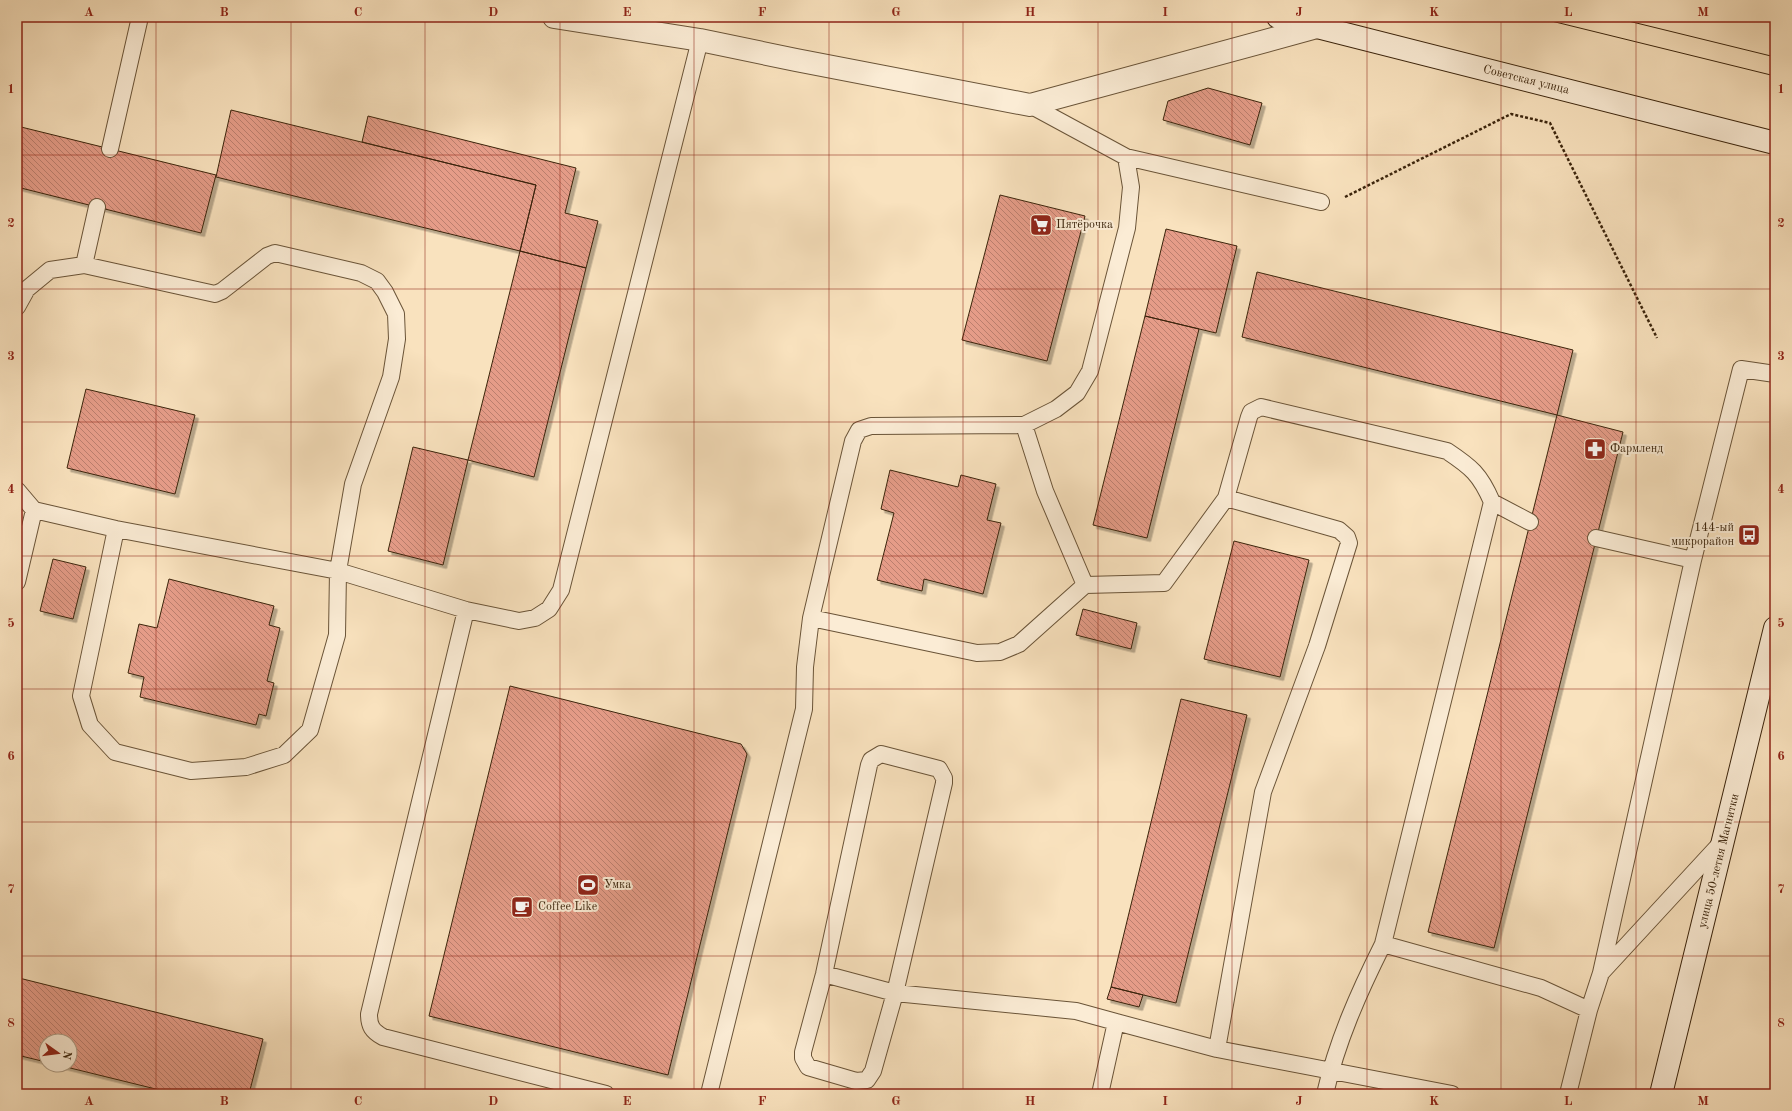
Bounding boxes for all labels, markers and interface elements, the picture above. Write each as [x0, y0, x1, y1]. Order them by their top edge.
text: A [84, 6, 94, 19]
text: B [219, 6, 229, 19]
text: C [354, 6, 362, 19]
text: D [488, 6, 498, 19]
text: E [623, 6, 632, 19]
text: F [758, 6, 767, 19]
text: G [891, 6, 901, 19]
text: H [1025, 6, 1036, 19]
text: I [1162, 6, 1168, 19]
text: J [1295, 6, 1303, 19]
text: K [1429, 6, 1439, 19]
text: L [1564, 6, 1573, 19]
text: M [1697, 6, 1709, 19]
street label: Советская улица [1482, 63, 1570, 97]
text: 1 [7, 83, 15, 96]
text: 1 [1777, 83, 1785, 96]
supermarket icon: Пятёрочка [1028, 212, 1054, 238]
text: 2 [7, 217, 15, 230]
text: 2 [1777, 217, 1785, 230]
place label: Пятёрочка [1056, 219, 1113, 231]
text: 3 [7, 350, 15, 363]
text: 3 [1777, 350, 1785, 363]
pharmacy icon: Фармленд [1582, 436, 1608, 462]
place label: Фармленд [1610, 443, 1663, 455]
text: 4 [7, 483, 15, 496]
text: 4 [1777, 483, 1785, 496]
place label: 144-ый микрорайон [1671, 522, 1734, 548]
bus stop icon: 144-ый микрорайон [1736, 522, 1762, 548]
text: 5 [7, 617, 15, 630]
text: 5 [1777, 617, 1785, 630]
text: 6 [7, 750, 15, 763]
text: 6 [1777, 750, 1785, 763]
street label: улица 50-летия Магнитки [1696, 792, 1742, 929]
sports icon: Умка [575, 872, 601, 898]
place label: Умка [604, 879, 631, 891]
text: 7 [7, 883, 15, 896]
text: 7 [1777, 883, 1785, 896]
cafe icon: Coffee Like [509, 894, 535, 920]
place label: Coffee Like [538, 901, 598, 913]
text: 8 [7, 1017, 15, 1030]
text: 8 [1777, 1017, 1785, 1030]
north arrow [38, 1033, 78, 1073]
text: N [60, 1050, 73, 1061]
text: A [84, 1095, 94, 1108]
text: B [219, 1095, 229, 1108]
text: C [354, 1095, 362, 1108]
text: D [488, 1095, 498, 1108]
text: E [623, 1095, 632, 1108]
text: F [758, 1095, 767, 1108]
text: G [891, 1095, 901, 1108]
text: H [1025, 1095, 1036, 1108]
text: I [1162, 1095, 1168, 1108]
text: J [1295, 1095, 1303, 1108]
text: K [1429, 1095, 1439, 1108]
text: L [1564, 1095, 1573, 1108]
text: M [1697, 1095, 1709, 1108]

